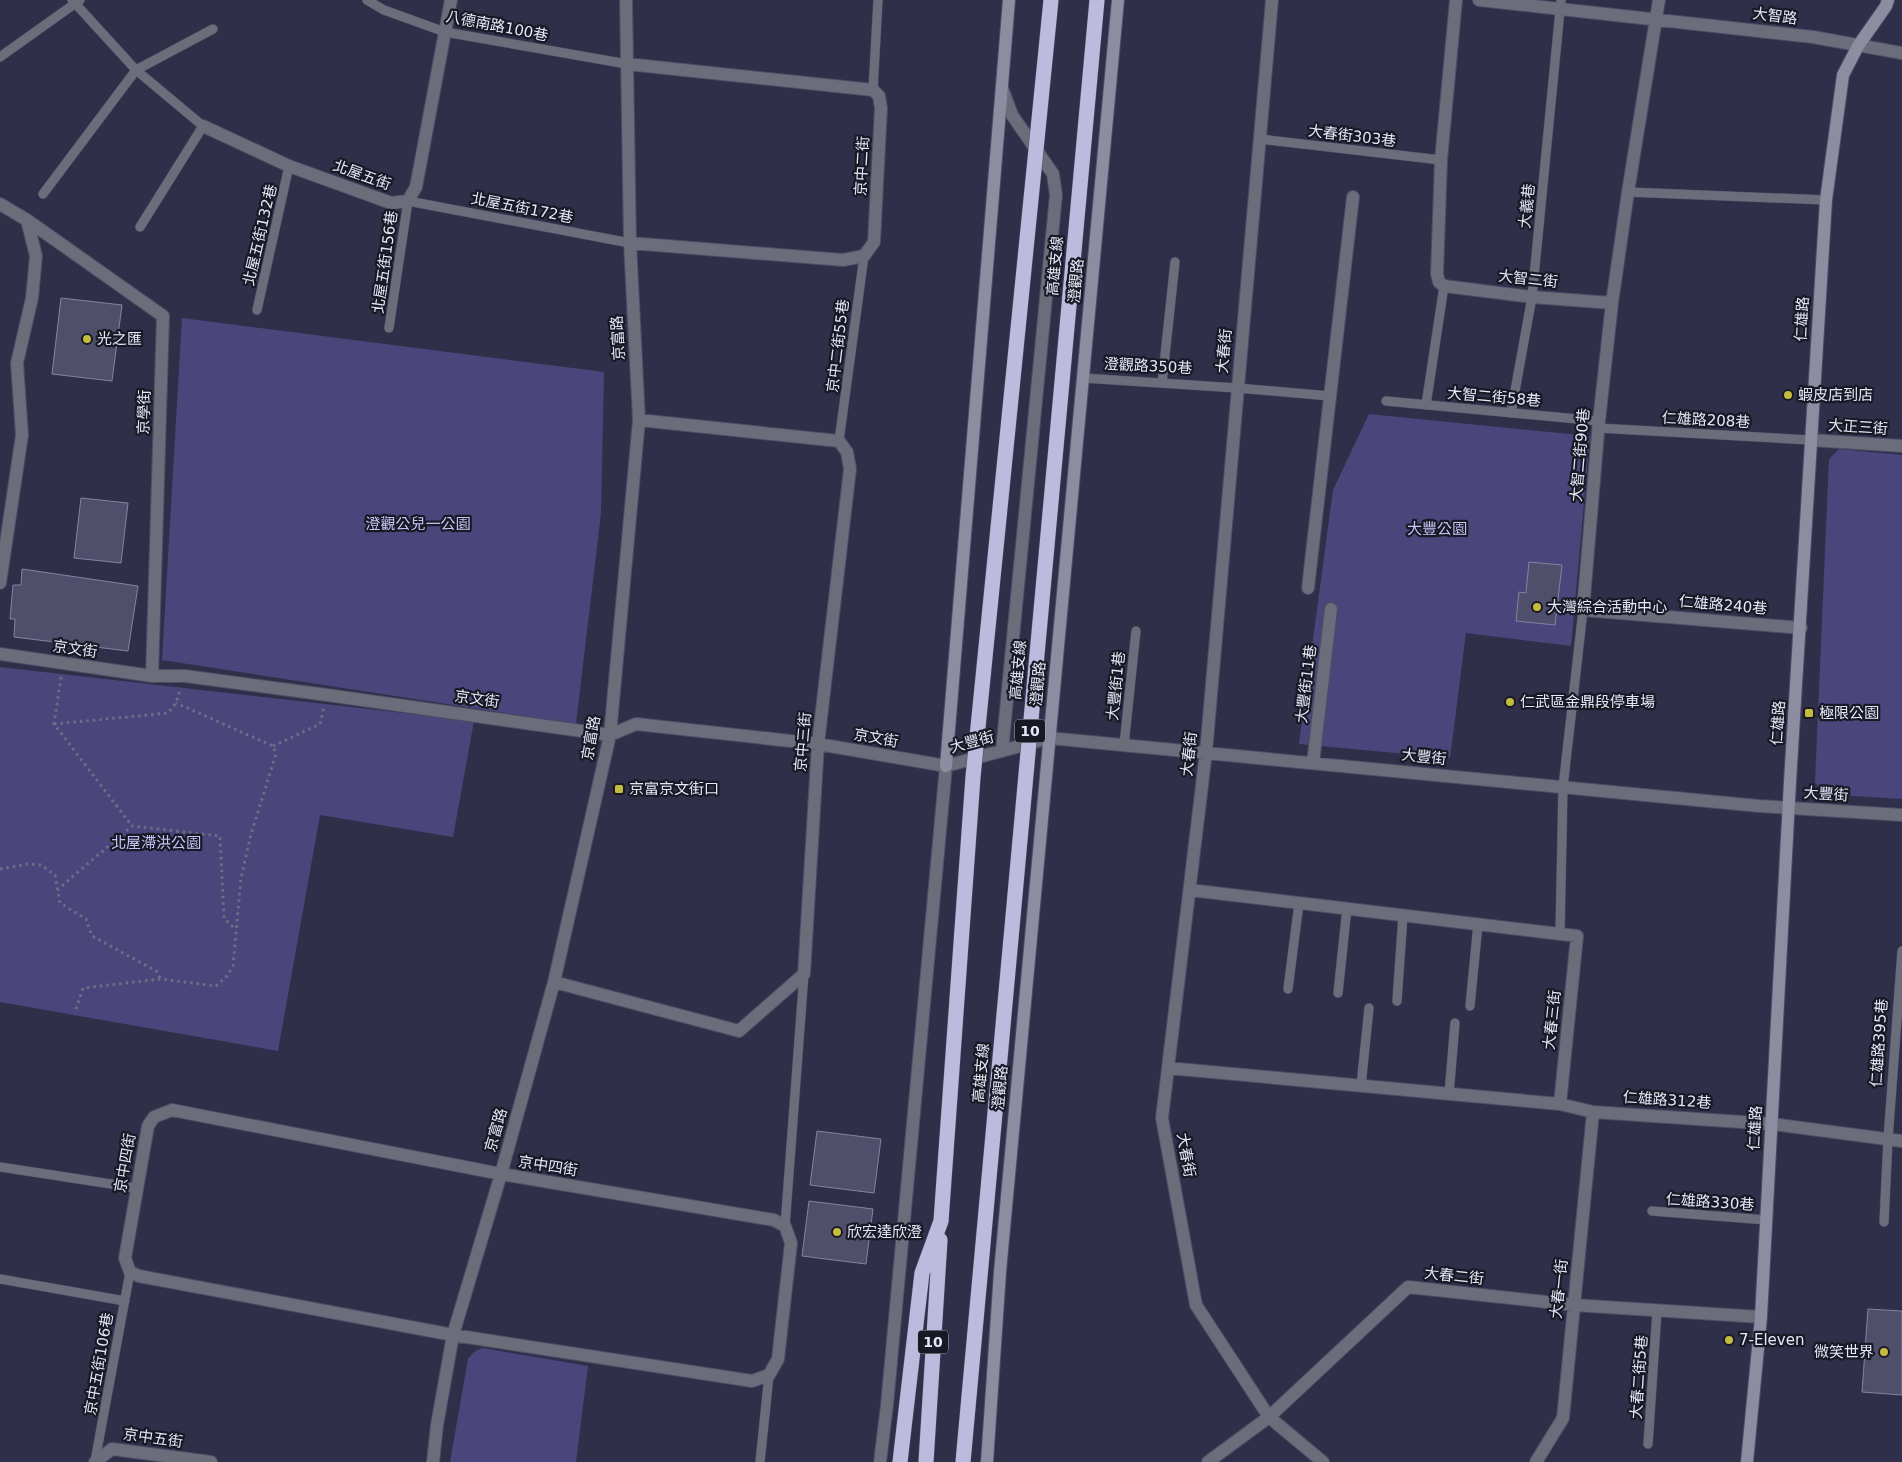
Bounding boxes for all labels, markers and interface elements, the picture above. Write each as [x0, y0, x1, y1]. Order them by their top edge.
street label: 大智路 [1752, 4, 1798, 28]
street label: 八德南路100巷 [444, 7, 550, 45]
street label: 大春街303巷 [1307, 122, 1397, 150]
street label: 京中二街 [851, 136, 873, 196]
street label: 北屋五街 [331, 156, 393, 194]
street label: 北屋五街132巷 [240, 182, 280, 288]
street label: 大義巷 [1516, 183, 1538, 229]
street label: 北屋五街172巷 [469, 189, 575, 227]
street label: 北屋五街156巷 [369, 209, 401, 315]
street label: 高雄支線 [1043, 235, 1067, 297]
street label: 澄觀路 [1065, 258, 1087, 304]
street label: 大智二街 [1497, 267, 1559, 291]
street label: 仁雄路 [1792, 296, 1812, 342]
street label: 京中二街55巷 [823, 298, 853, 394]
street label: 京富路 [608, 315, 628, 361]
street label: 大春街 [1213, 328, 1235, 374]
place label: 光之匯 [97, 330, 142, 348]
marker: 光之匯 [81, 333, 93, 345]
street label: 澄觀路350巷 [1103, 355, 1193, 377]
street label: 大智二街58巷 [1446, 384, 1542, 410]
place label: 蝦皮店到店 [1798, 386, 1873, 404]
street label: 京學街 [134, 389, 154, 435]
marker: 蝦皮店到店 [1782, 389, 1794, 401]
street label: 大智二街90巷 [1567, 407, 1593, 503]
street label: 仁雄路208巷 [1661, 409, 1751, 431]
street label: 大正三街 [1827, 416, 1889, 438]
park label: 澄觀公兒一公園 [365, 515, 471, 533]
park label: 大豐公園 [1407, 520, 1467, 538]
street label: 仁雄路240巷 [1678, 592, 1768, 618]
place label: 大灣綜合活動中心 [1547, 598, 1667, 616]
marker: 大灣綜合活動中心 [1531, 601, 1543, 613]
street label: 京文街 [51, 637, 99, 661]
street label: 高雄支線 [1006, 639, 1030, 701]
street label: 大豐街11巷 [1292, 644, 1320, 724]
street label: 大豐街1巷 [1103, 650, 1129, 722]
street label: 澄觀路 [1027, 661, 1049, 707]
street label: 京文街 [453, 687, 501, 711]
place label: 仁武區金鼎段停車場 [1520, 693, 1655, 711]
marker: 仁武區金鼎段停車場 [1504, 696, 1516, 708]
street label: 仁雄路 [1767, 700, 1789, 746]
place label: 極限公園 [1819, 704, 1879, 722]
marker: 極限公園 [1803, 707, 1815, 719]
street label: 京中三街 [791, 711, 815, 773]
street label: 京富路 [578, 714, 604, 762]
road number: 10 [1015, 719, 1045, 742]
street label: 京文街 [852, 725, 900, 751]
street label: 大豐街 [948, 727, 996, 757]
street label: 大春街 [1178, 731, 1200, 777]
street label: 大豐街 [1401, 746, 1447, 768]
place label: 京富京文街口 [629, 780, 719, 798]
marker: 京富京文街口 [613, 783, 625, 795]
street label: 大豐街 [1803, 783, 1849, 805]
park label: 北屋滯洪公園 [111, 834, 201, 852]
street label: 大春三街 [1540, 989, 1564, 1051]
street label: 仁雄路395巷 [1867, 998, 1891, 1088]
street label: 高雄支線 [969, 1042, 993, 1104]
street label: 澄觀路 [989, 1065, 1011, 1111]
street label: 仁雄路312巷 [1622, 1088, 1712, 1112]
street label: 仁雄路 [1745, 1105, 1765, 1151]
street label: 京富路 [481, 1106, 511, 1154]
street label: 大春街 [1173, 1131, 1199, 1179]
street label: 京中四街 [111, 1132, 139, 1194]
street label: 京中四街 [517, 1152, 579, 1180]
street label: 仁雄路330巷 [1665, 1190, 1755, 1214]
place label: 欣宏達欣澄 [847, 1223, 922, 1241]
marker: 欣宏達欣澄 [831, 1226, 843, 1238]
street label: 大春一街 [1547, 1258, 1571, 1320]
street label: 大春二街 [1423, 1264, 1485, 1288]
street label: 京中五街106巷 [81, 1311, 117, 1417]
road number: 10 [918, 1330, 948, 1354]
place label: 7-Eleven [1739, 1331, 1804, 1349]
street label: 大春二街5巷 [1627, 1334, 1651, 1420]
marker: 7-Eleven [1723, 1334, 1735, 1346]
place label: 微笑世界 [1814, 1343, 1874, 1361]
marker: 微笑世界 [1878, 1346, 1890, 1358]
street label: 京中五街 [122, 1425, 184, 1451]

